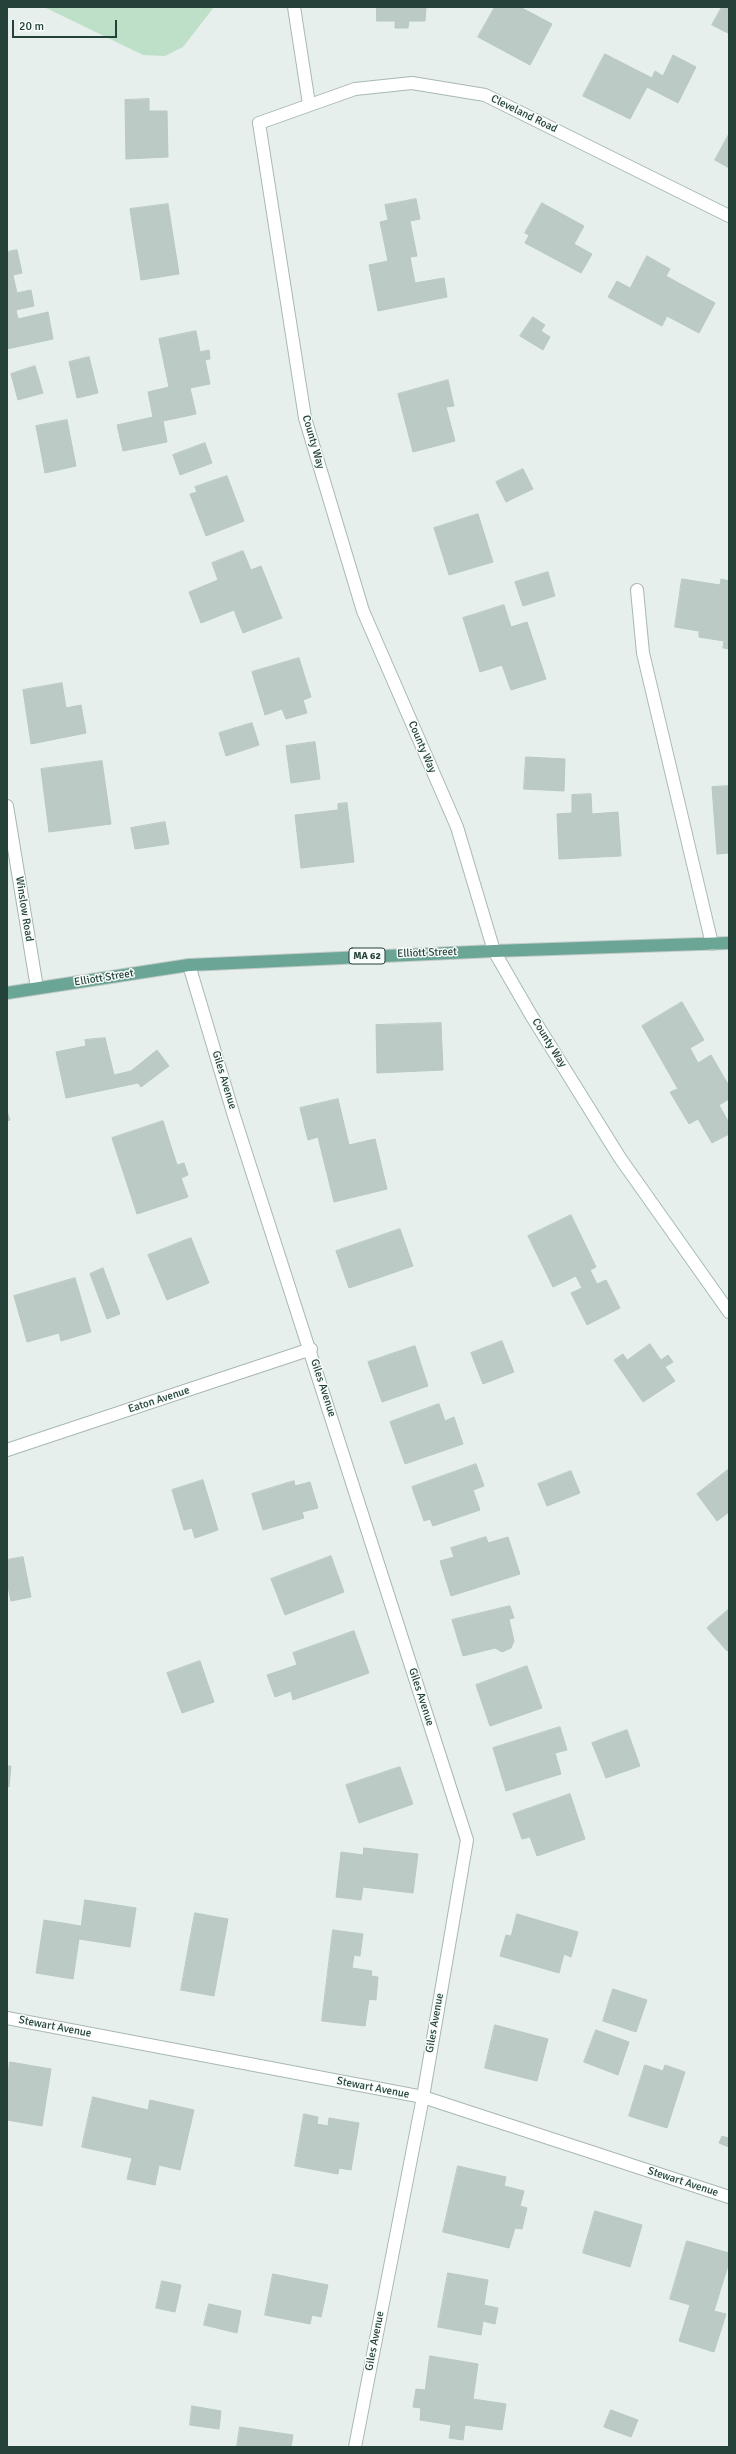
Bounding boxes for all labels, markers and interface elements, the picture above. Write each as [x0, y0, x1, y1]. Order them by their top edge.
scale bar [14, 12, 119, 38]
text: 20 m [19, 19, 44, 34]
street label: Cleveland Road [489, 92, 559, 136]
street label: County Way [299, 414, 327, 470]
street label: County Way [405, 719, 439, 775]
street label: Winslow Road [12, 875, 36, 943]
street label: Elliott Street [397, 945, 457, 961]
road number: MA 62 [349, 948, 385, 964]
street label: Elliott Street [73, 967, 135, 989]
street label: County Way [529, 1016, 569, 1070]
street label: Giles Avenue [209, 1049, 239, 1111]
street label: Giles Avenue [307, 1357, 339, 1419]
street label: Eaton Avenue [127, 1384, 191, 1416]
street label: Giles Avenue [405, 1666, 437, 1728]
street label: Giles Avenue [423, 1992, 447, 2054]
street label: Stewart Avenue [18, 2013, 92, 2041]
street label: Stewart Avenue [336, 2074, 410, 2102]
street label: Stewart Avenue [646, 2164, 720, 2200]
street label: Giles Avenue [363, 2310, 387, 2372]

